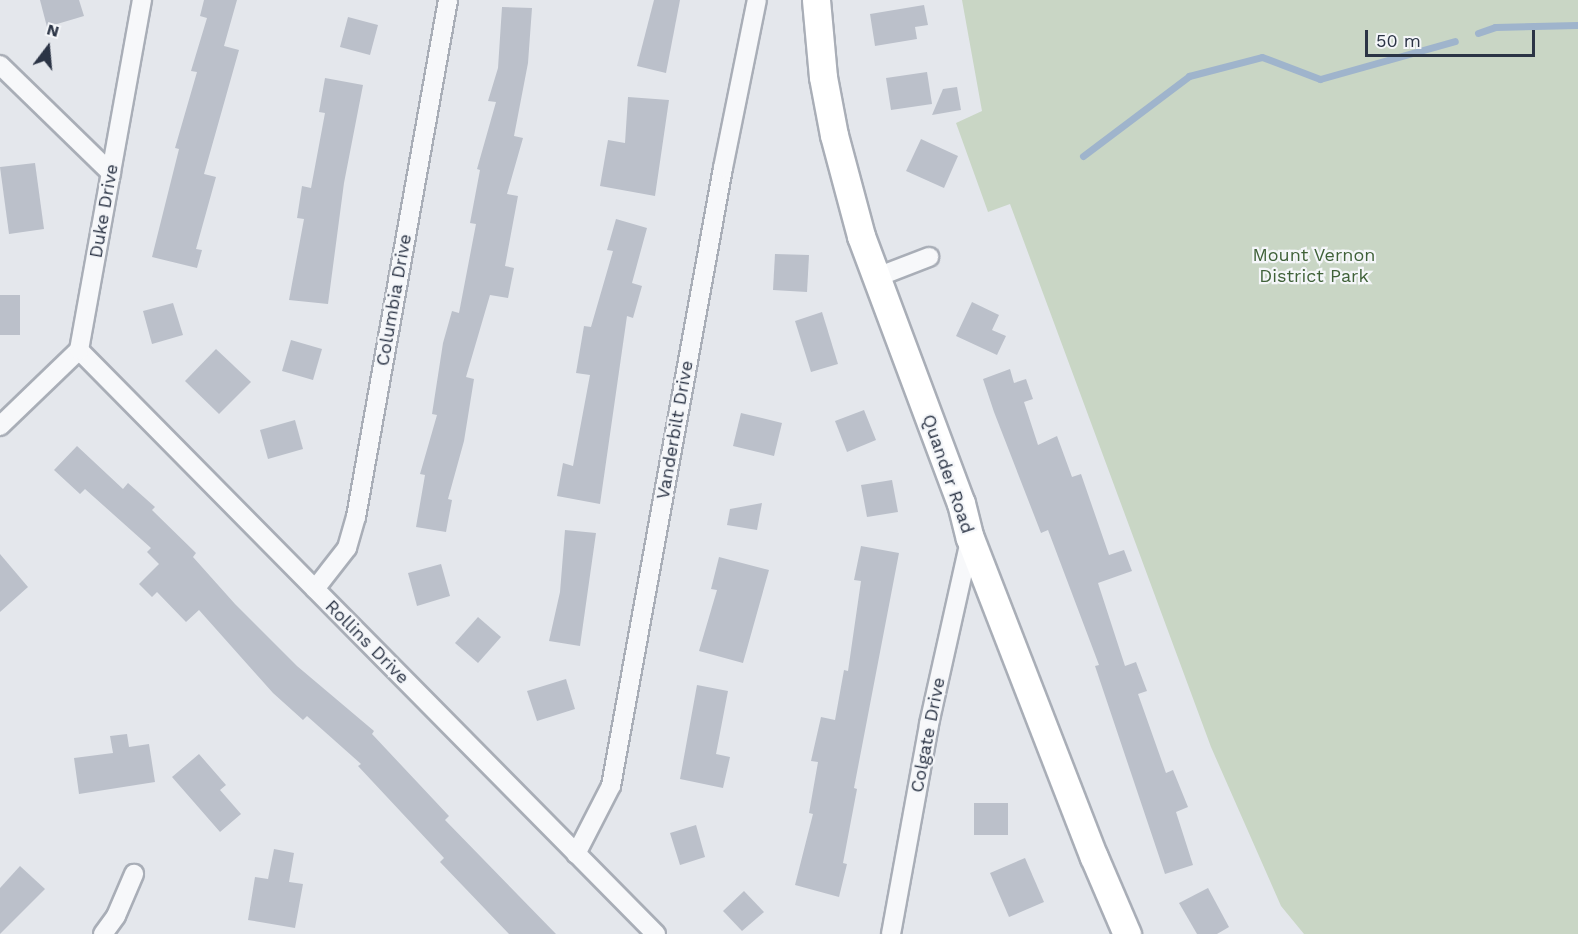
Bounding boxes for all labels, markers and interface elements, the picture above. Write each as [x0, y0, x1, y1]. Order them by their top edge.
north arrow [18, 18, 78, 78]
scale bar [1368, 18, 1538, 56]
text: N [45, 19, 61, 41]
text: 50 m [1376, 30, 1421, 51]
street label: Duke Drive [85, 162, 123, 260]
street label: Columbia Drive [372, 232, 416, 368]
park label: Mount Vernon District Park [1252, 245, 1376, 288]
street label: Vanderbilt Drive [652, 359, 698, 501]
street label: Quander Road [917, 411, 979, 537]
street label: Rollins Drive [321, 596, 413, 688]
street label: Colgate Drive [906, 676, 950, 794]

